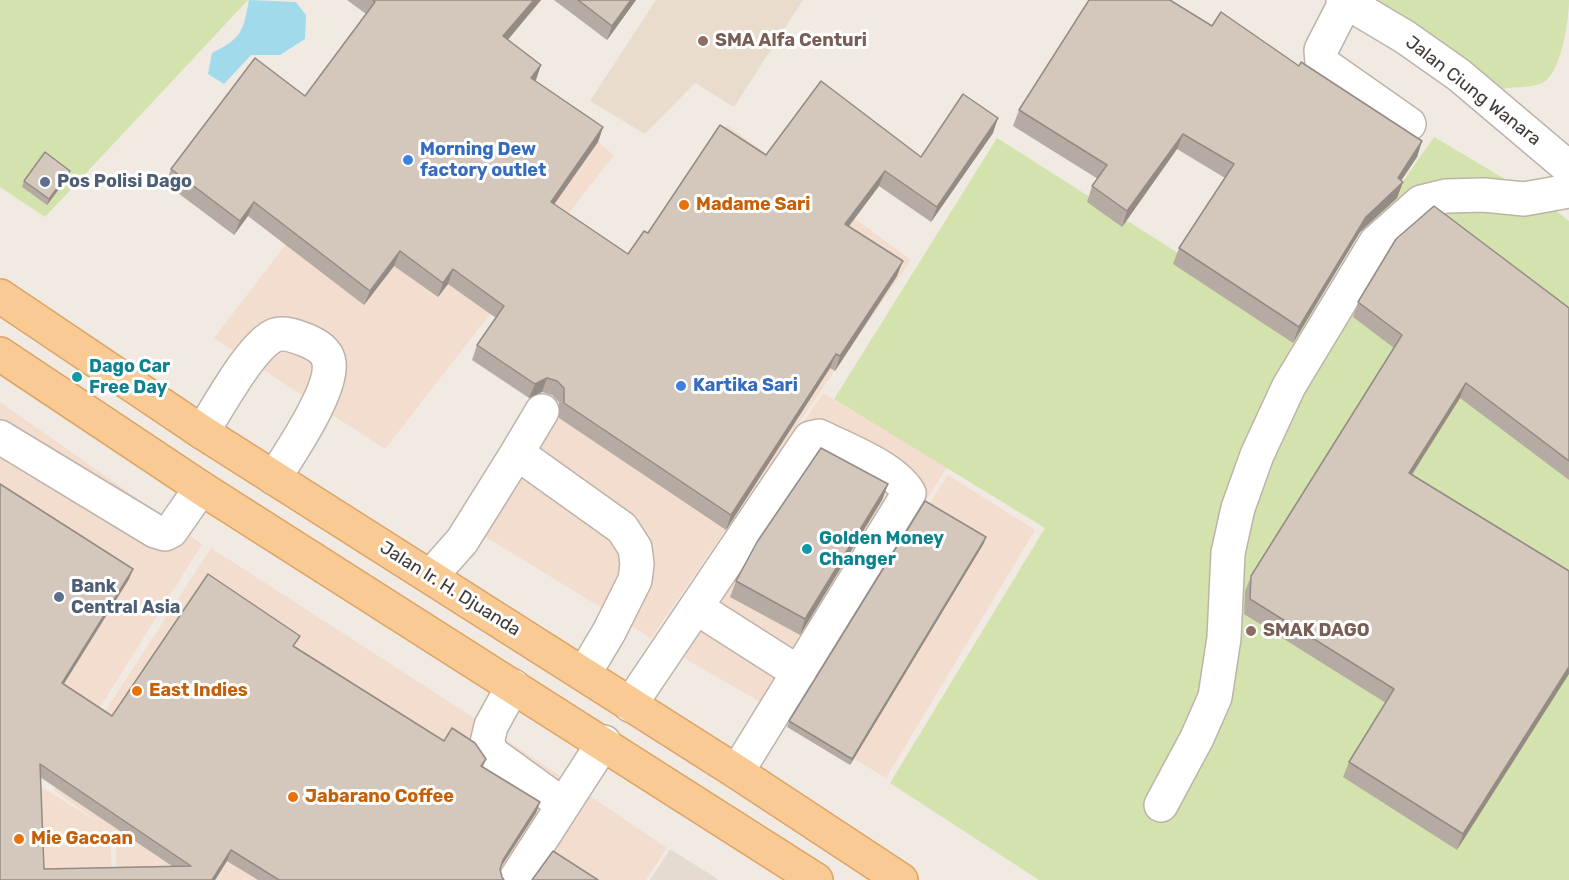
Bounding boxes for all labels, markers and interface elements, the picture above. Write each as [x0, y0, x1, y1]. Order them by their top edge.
place label: SMA Alfa Centuri [715, 30, 867, 52]
street label: Jalan Ciung Wanara [1401, 32, 1545, 150]
marker: SMA Alfa Centuri [696, 34, 710, 48]
place label: Morning Dew factory outlet [420, 139, 546, 182]
marker: Morning Dew factory outlet [401, 153, 415, 167]
place label: Pos Polisi Dago [57, 171, 192, 193]
marker: Pos Polisi Dago [38, 175, 52, 189]
place label: Madame Sari [696, 194, 810, 216]
marker: Madame Sari [677, 198, 691, 212]
place label: Dago Car Free Day [89, 356, 170, 398]
marker: Dago Car Free Day [70, 370, 84, 384]
place label: Kartika Sari [693, 375, 798, 397]
marker: Kartika Sari [674, 379, 688, 393]
place label: Golden Money Changer [819, 528, 944, 570]
street label: Jalan Ir. H. Djuanda [376, 537, 524, 641]
marker: Golden Money Changer [800, 542, 814, 556]
place label: Bank Central Asia [71, 576, 180, 618]
marker: Bank Central Asia [52, 590, 66, 604]
place label: SMAK DAGO [1263, 620, 1369, 642]
marker: SMAK DAGO [1244, 624, 1258, 638]
place label: East Indies [149, 680, 248, 702]
marker: East Indies [130, 684, 144, 698]
place label: Jabarano Coffee [305, 786, 454, 808]
marker: Jabarano Coffee [286, 790, 300, 804]
place label: Mie Gacoan [31, 828, 133, 850]
marker: Mie Gacoan [12, 832, 26, 846]

